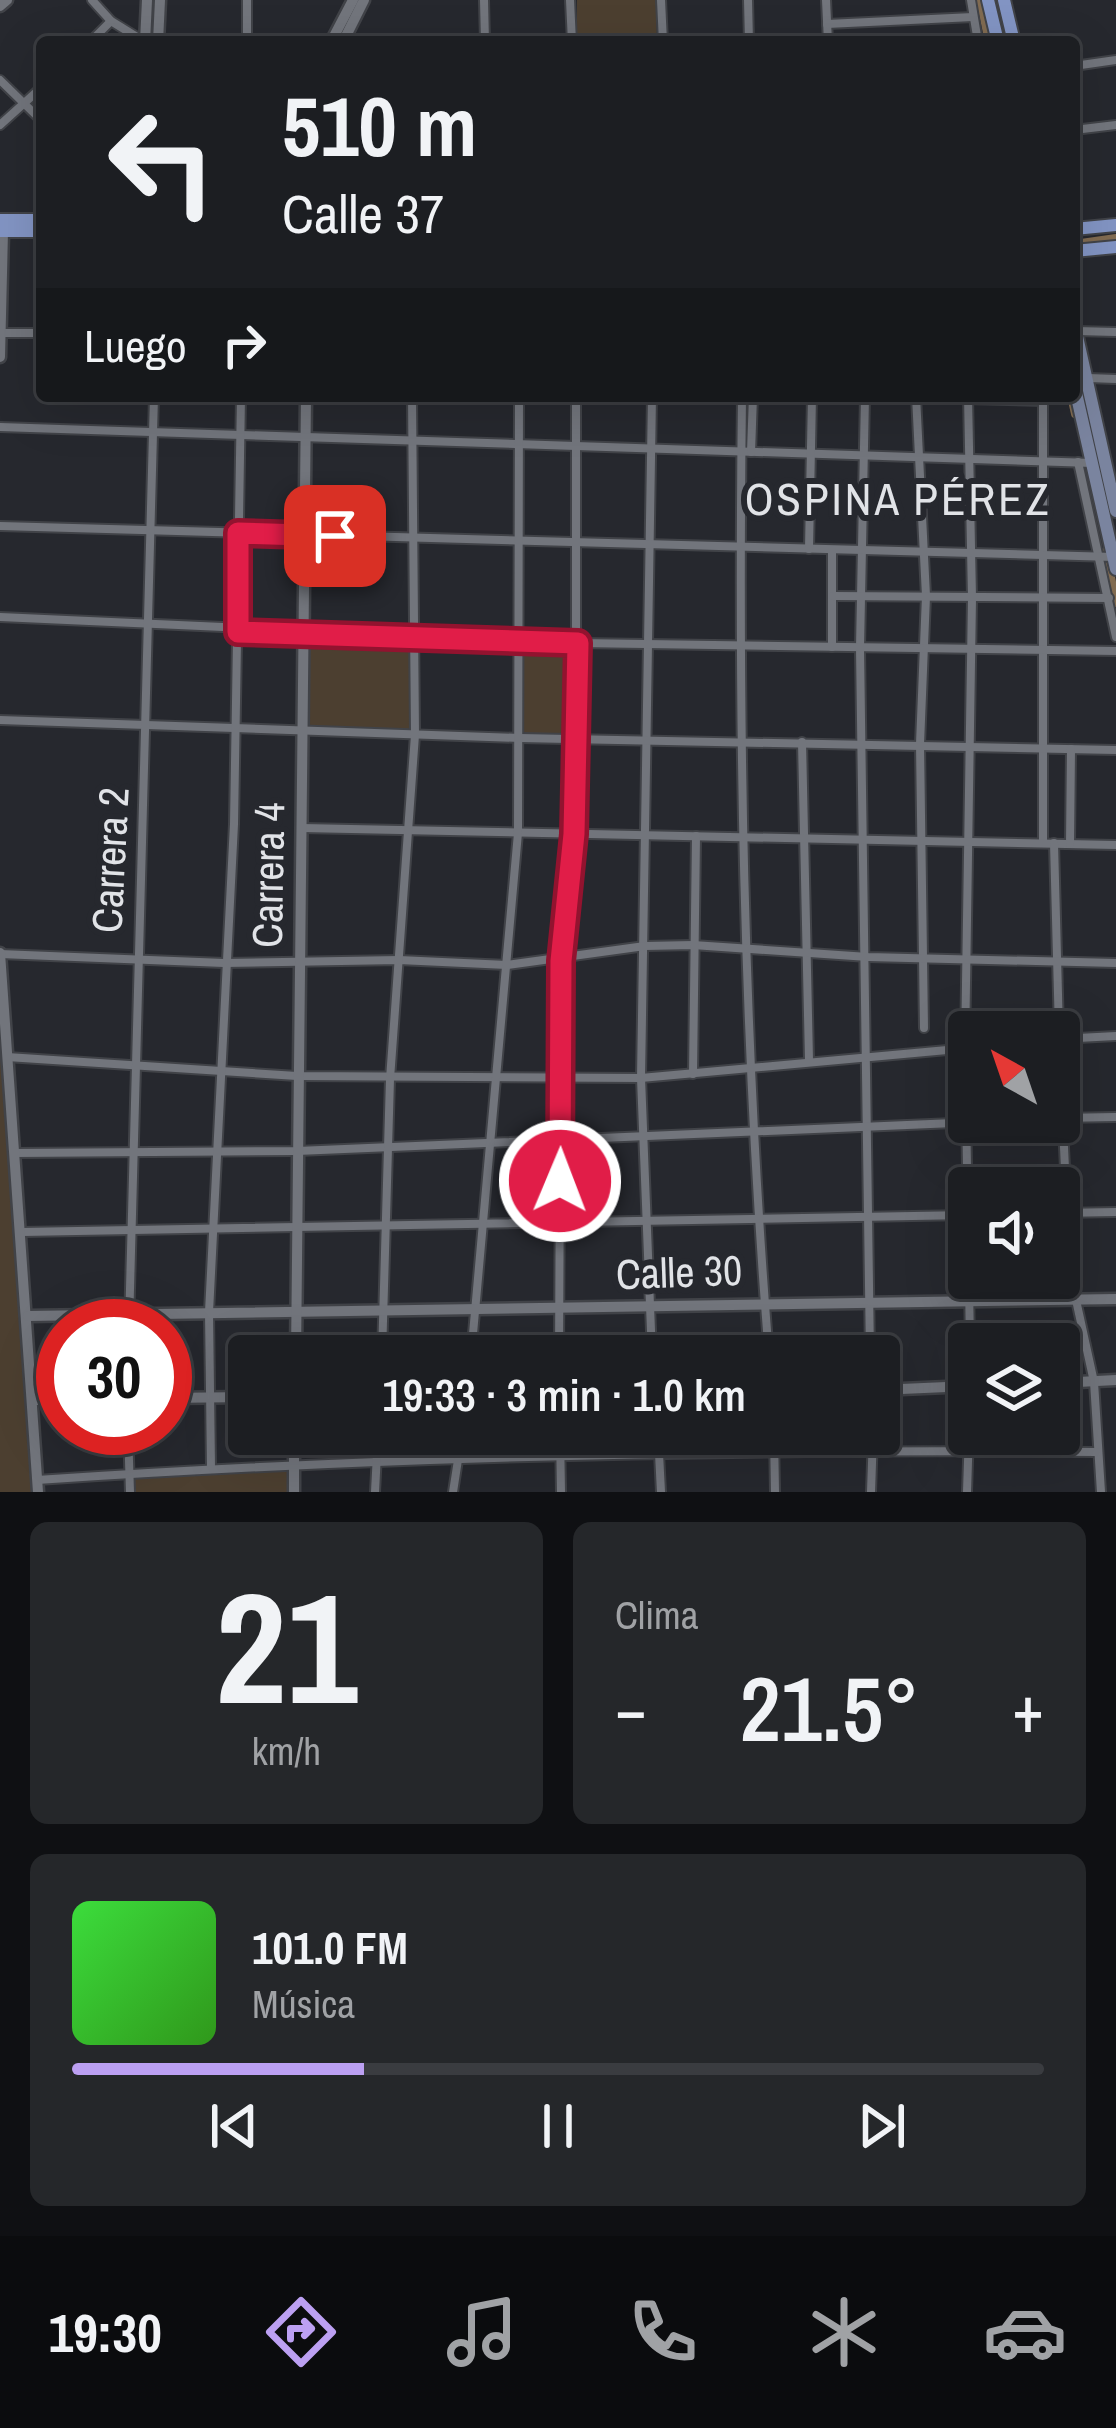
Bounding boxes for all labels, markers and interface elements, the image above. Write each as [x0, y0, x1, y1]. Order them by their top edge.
text: 510 m [282, 69, 477, 182]
icon: left [84, 84, 240, 240]
text: Calle 37 [282, 177, 444, 250]
icon: right [211, 312, 277, 378]
text: Luego [84, 315, 187, 376]
district label: OSPINA PÉREZ [745, 468, 1051, 529]
pin [284, 485, 386, 587]
icon: arrive [302, 503, 368, 569]
street label: Carrera 2 [78, 786, 142, 934]
street label: Carrera 4 [239, 802, 297, 948]
north arrow [948, 1011, 1080, 1143]
map controls [948, 1011, 1080, 1455]
position arrow [497, 1118, 623, 1244]
button: sound [948, 1167, 1080, 1299]
street label: Calle 30 [615, 1242, 743, 1302]
speed limit sign: 30 [36, 1299, 192, 1455]
button: layers [948, 1323, 1080, 1455]
text: 19:33 · 3 min · 1.0 km [382, 1364, 746, 1425]
text: 21 [215, 1542, 358, 1752]
text: Clima [615, 1589, 699, 1641]
text: 21.5° [740, 1648, 919, 1769]
text: − [615, 1664, 647, 1753]
text: + [1012, 1664, 1044, 1753]
text: km/h [252, 1725, 321, 1777]
text: 101.0 FM [252, 1917, 408, 1978]
text: Música [252, 1978, 355, 2030]
icon: previous [201, 2093, 267, 2159]
icon: pause [525, 2093, 591, 2159]
icon: next [849, 2093, 915, 2159]
icon: directions [259, 2290, 343, 2374]
icon: music [440, 2290, 524, 2374]
icon: phone [621, 2290, 705, 2374]
icon: climate [802, 2290, 886, 2374]
icon: car [983, 2290, 1067, 2374]
text: 19:30 [49, 2296, 162, 2369]

